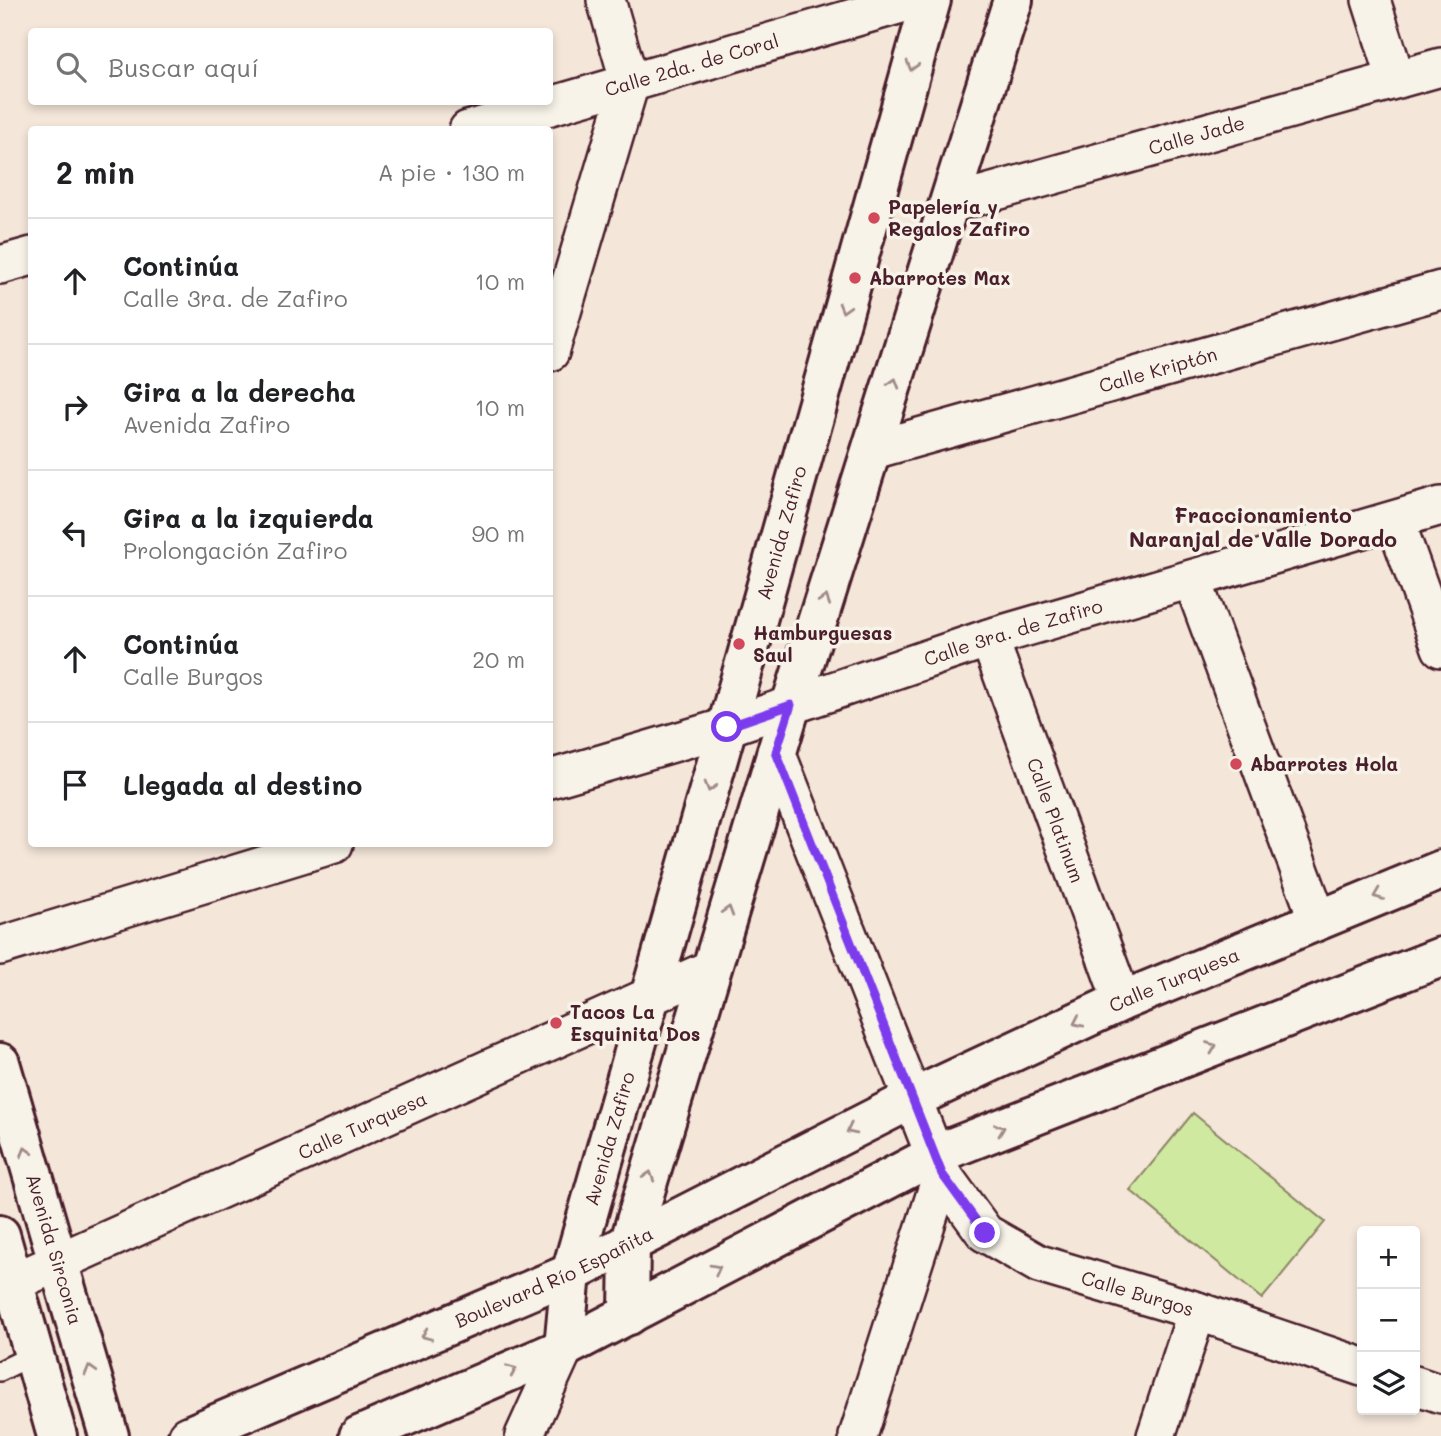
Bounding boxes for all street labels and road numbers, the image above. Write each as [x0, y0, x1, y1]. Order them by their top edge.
street label: Calle 2da. de Coral [602, 27, 781, 102]
street label: Calle Jade [1145, 109, 1247, 160]
street label: Calle Kriptón [1096, 341, 1220, 398]
street label: Avenida Zafiro [750, 463, 812, 602]
street label: Calle 3ra. de Zafiro [920, 593, 1105, 671]
street label: Calle Platinum [1022, 754, 1091, 886]
street label: Calle Turquesa [1105, 941, 1243, 1017]
street label: Avenida Zafiro [578, 1069, 640, 1208]
street label: Calle Turquesa [294, 1085, 431, 1165]
street label: Avenida Sirconia [21, 1171, 89, 1328]
street label: Boulevard Río Españita [451, 1220, 657, 1333]
street label: Calle Burgos [1078, 1264, 1197, 1321]

